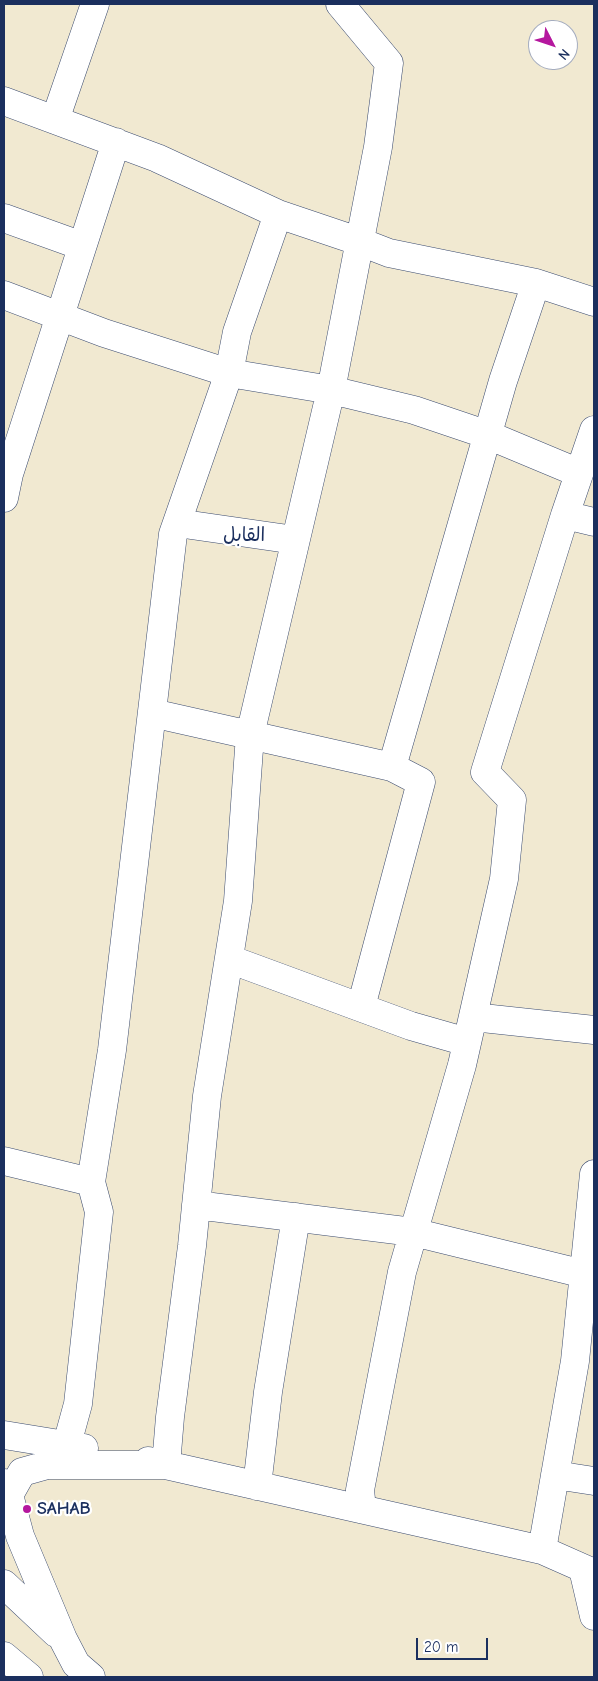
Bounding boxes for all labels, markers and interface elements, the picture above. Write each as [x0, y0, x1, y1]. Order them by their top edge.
north arrow [528, 20, 578, 70]
text: N [555, 45, 573, 64]
district label: القابل [223, 525, 265, 547]
place label: SAHAB [37, 1498, 91, 1520]
marker: SAHAB [21, 1503, 33, 1515]
scale bar [418, 1628, 490, 1660]
text: 20 m [424, 1638, 458, 1656]

